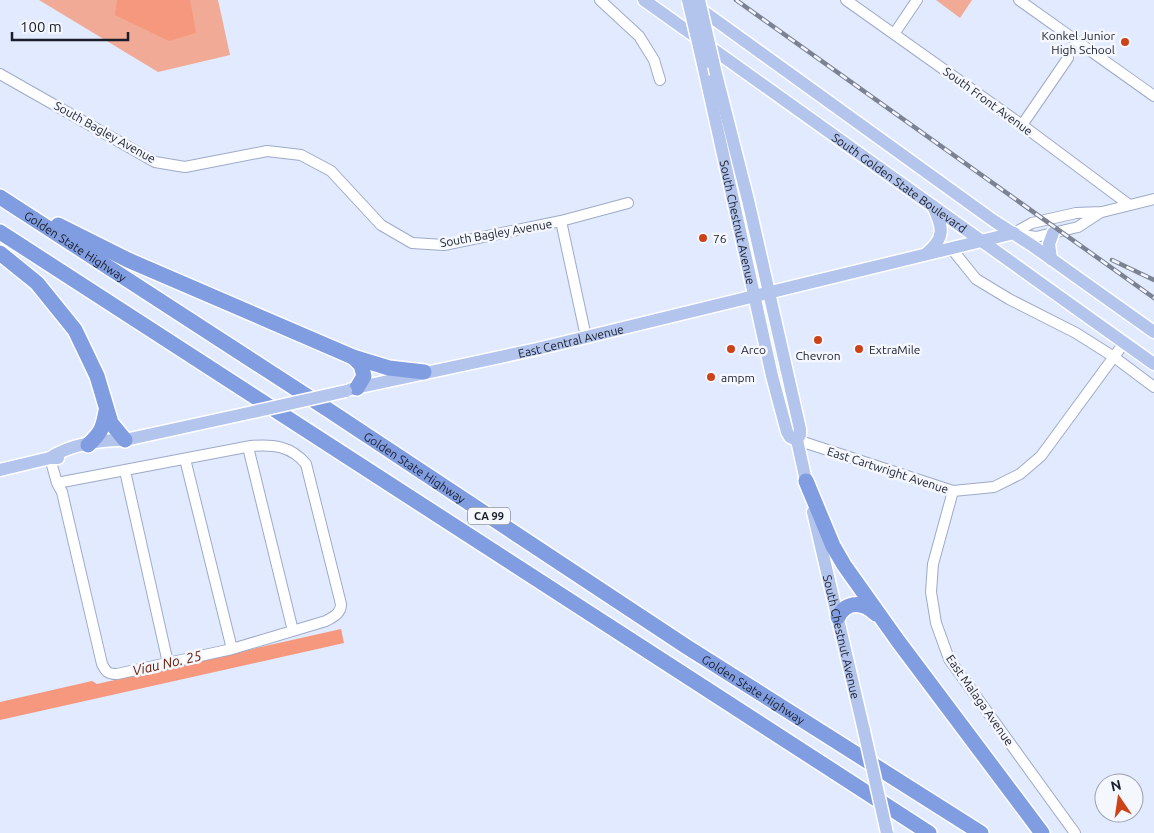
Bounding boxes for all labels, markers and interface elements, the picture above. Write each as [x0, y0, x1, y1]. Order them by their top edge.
scale bar [12, 10, 129, 42]
text: 100 m [20, 18, 62, 35]
place label: Konkel Junior High School [1042, 29, 1115, 56]
marker: Konkel Junior High School [1119, 36, 1131, 48]
street label: South Front Avenue [941, 64, 1035, 138]
street label: South Bagley Avenue [52, 99, 158, 165]
street label: South Golden State Boulevard [830, 130, 969, 235]
street label: South Chestnut Avenue [718, 159, 758, 286]
street label: Golden State Highway [22, 208, 129, 284]
street label: South Bagley Avenue [439, 217, 553, 249]
marker: 76 [697, 232, 709, 244]
place label: 76 [713, 232, 727, 245]
street label: East Central Avenue [517, 322, 625, 359]
marker: Chevron [812, 334, 824, 346]
marker: Arco [725, 343, 737, 355]
place label: Arco [741, 343, 766, 356]
marker: ExtraMile [853, 343, 865, 355]
place label: ExtraMile [869, 343, 920, 356]
place label: Chevron [795, 349, 841, 362]
marker: ampm [705, 371, 717, 383]
place label: ampm [721, 371, 755, 384]
street label: Golden State Highway [362, 429, 468, 505]
street label: East Cartwright Avenue [826, 444, 950, 496]
road number: CA 99 [468, 508, 510, 524]
street label: South Chestnut Avenue [821, 573, 863, 700]
water label: Viau No. 25 [131, 647, 203, 679]
street label: Golden State Highway [700, 652, 807, 727]
street label: East Malaga Avenue [944, 652, 1016, 748]
north arrow [1094, 773, 1144, 823]
text: N [1109, 776, 1123, 794]

